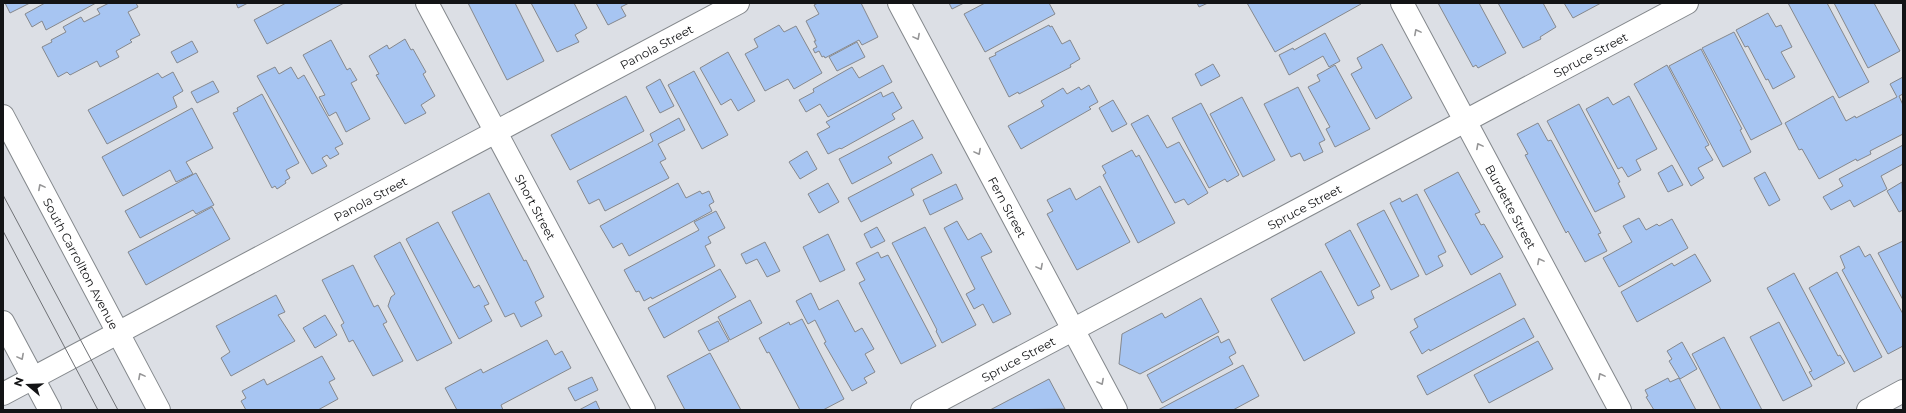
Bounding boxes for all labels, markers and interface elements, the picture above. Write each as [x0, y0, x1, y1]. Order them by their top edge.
street label: Panola Street [617, 21, 696, 72]
one-way arrow [1414, 29, 1422, 36]
street label: Spruce Street [1551, 29, 1630, 80]
one-way arrow [913, 33, 920, 41]
one-way arrow [1476, 143, 1483, 151]
one-way arrow [974, 148, 981, 155]
street label: Burdette Street [1482, 162, 1540, 251]
street label: Short Street [512, 171, 559, 242]
street label: Panola Street [331, 173, 410, 224]
street label: Fern Street [985, 174, 1030, 240]
street label: Spruce Street [1265, 181, 1344, 232]
one-way arrow [38, 183, 45, 191]
street label: South Carrollton Avenue [40, 195, 122, 332]
one-way arrow [1537, 258, 1545, 265]
one-way arrow [1035, 263, 1042, 270]
street label: Spruce Street [979, 333, 1058, 385]
one-way arrow [17, 352, 24, 360]
north arrow [8, 365, 48, 405]
one-way arrow [138, 372, 146, 380]
one-way arrow [1599, 372, 1606, 380]
text: N [10, 375, 27, 388]
one-way arrow [1096, 377, 1104, 385]

